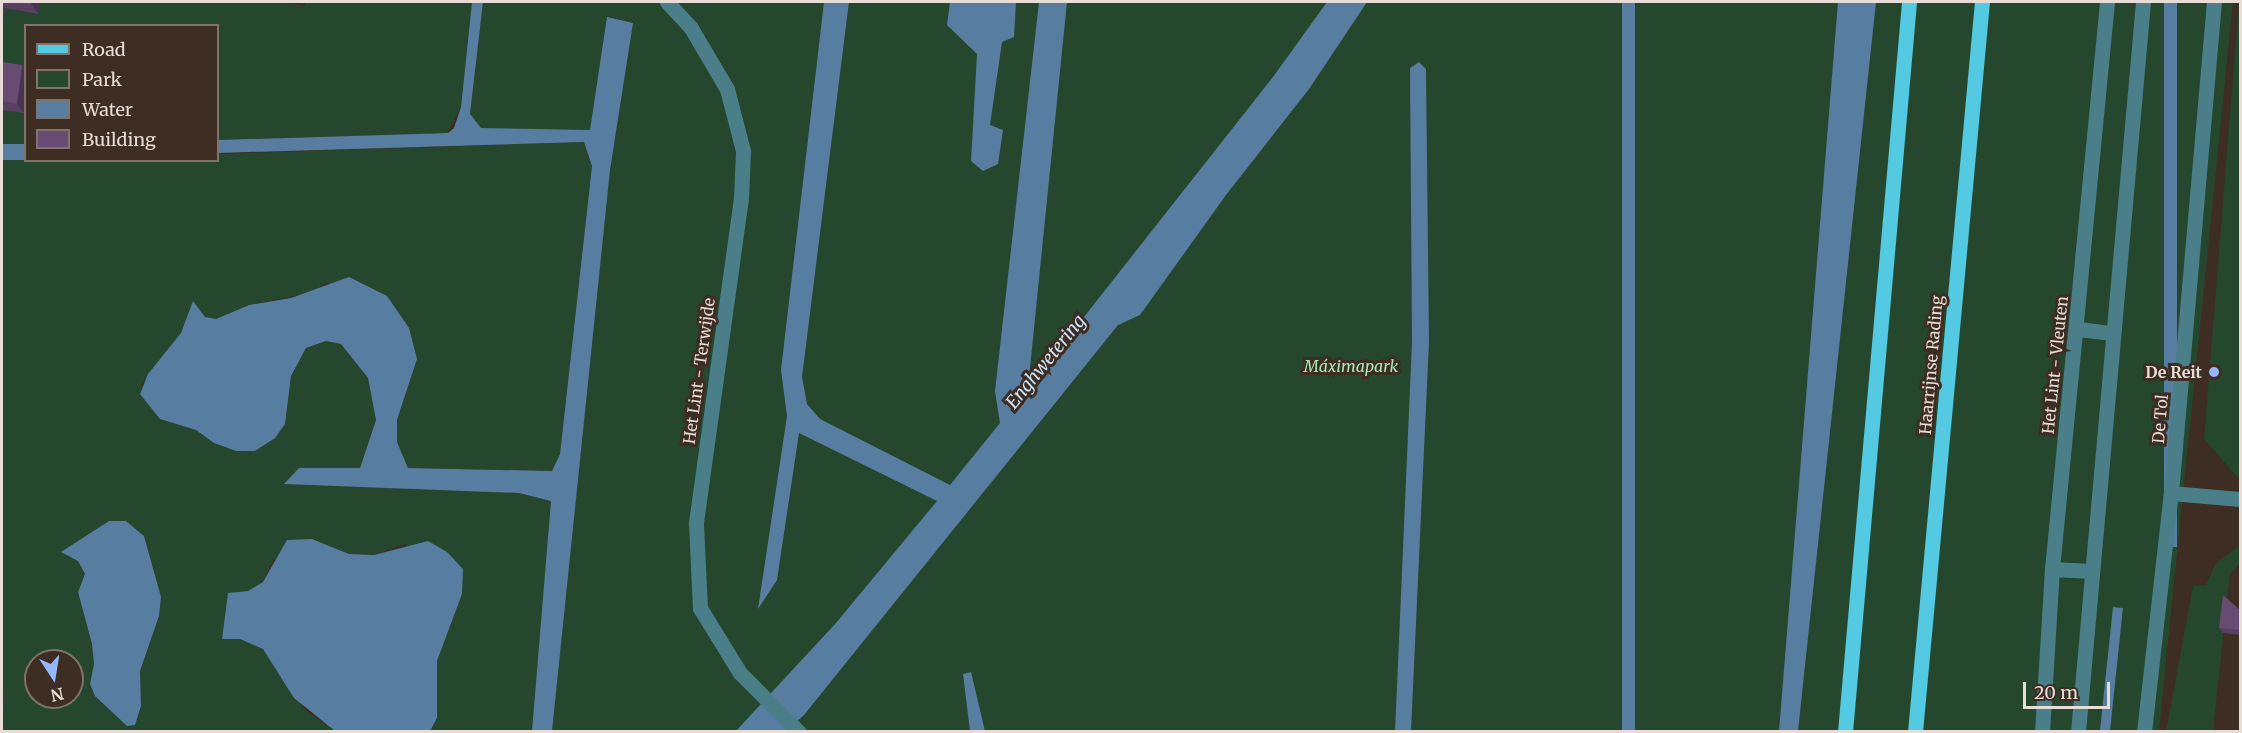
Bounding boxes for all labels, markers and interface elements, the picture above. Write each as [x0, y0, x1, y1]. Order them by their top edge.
legend [24, 24, 219, 162]
text: Road [82, 38, 126, 61]
text: Park [82, 68, 122, 91]
text: Water [82, 98, 133, 121]
text: Building [82, 128, 156, 151]
street label: Haarrijnse Rading [1915, 295, 1947, 435]
street label: Het Lint - Vleuten [2038, 295, 2072, 435]
street label: Het Lint - Terwijde [679, 297, 719, 445]
water label: Enghwetering [1002, 311, 1090, 413]
park label: Máximapark [1304, 356, 1398, 376]
place label: De Reit [2145, 362, 2202, 382]
marker: De Reit [2207, 365, 2221, 379]
street label: De Tol [2148, 394, 2172, 444]
north arrow [24, 649, 84, 709]
scale bar [2026, 670, 2113, 708]
text: 20 m [2034, 681, 2078, 704]
text: N [49, 684, 66, 706]

